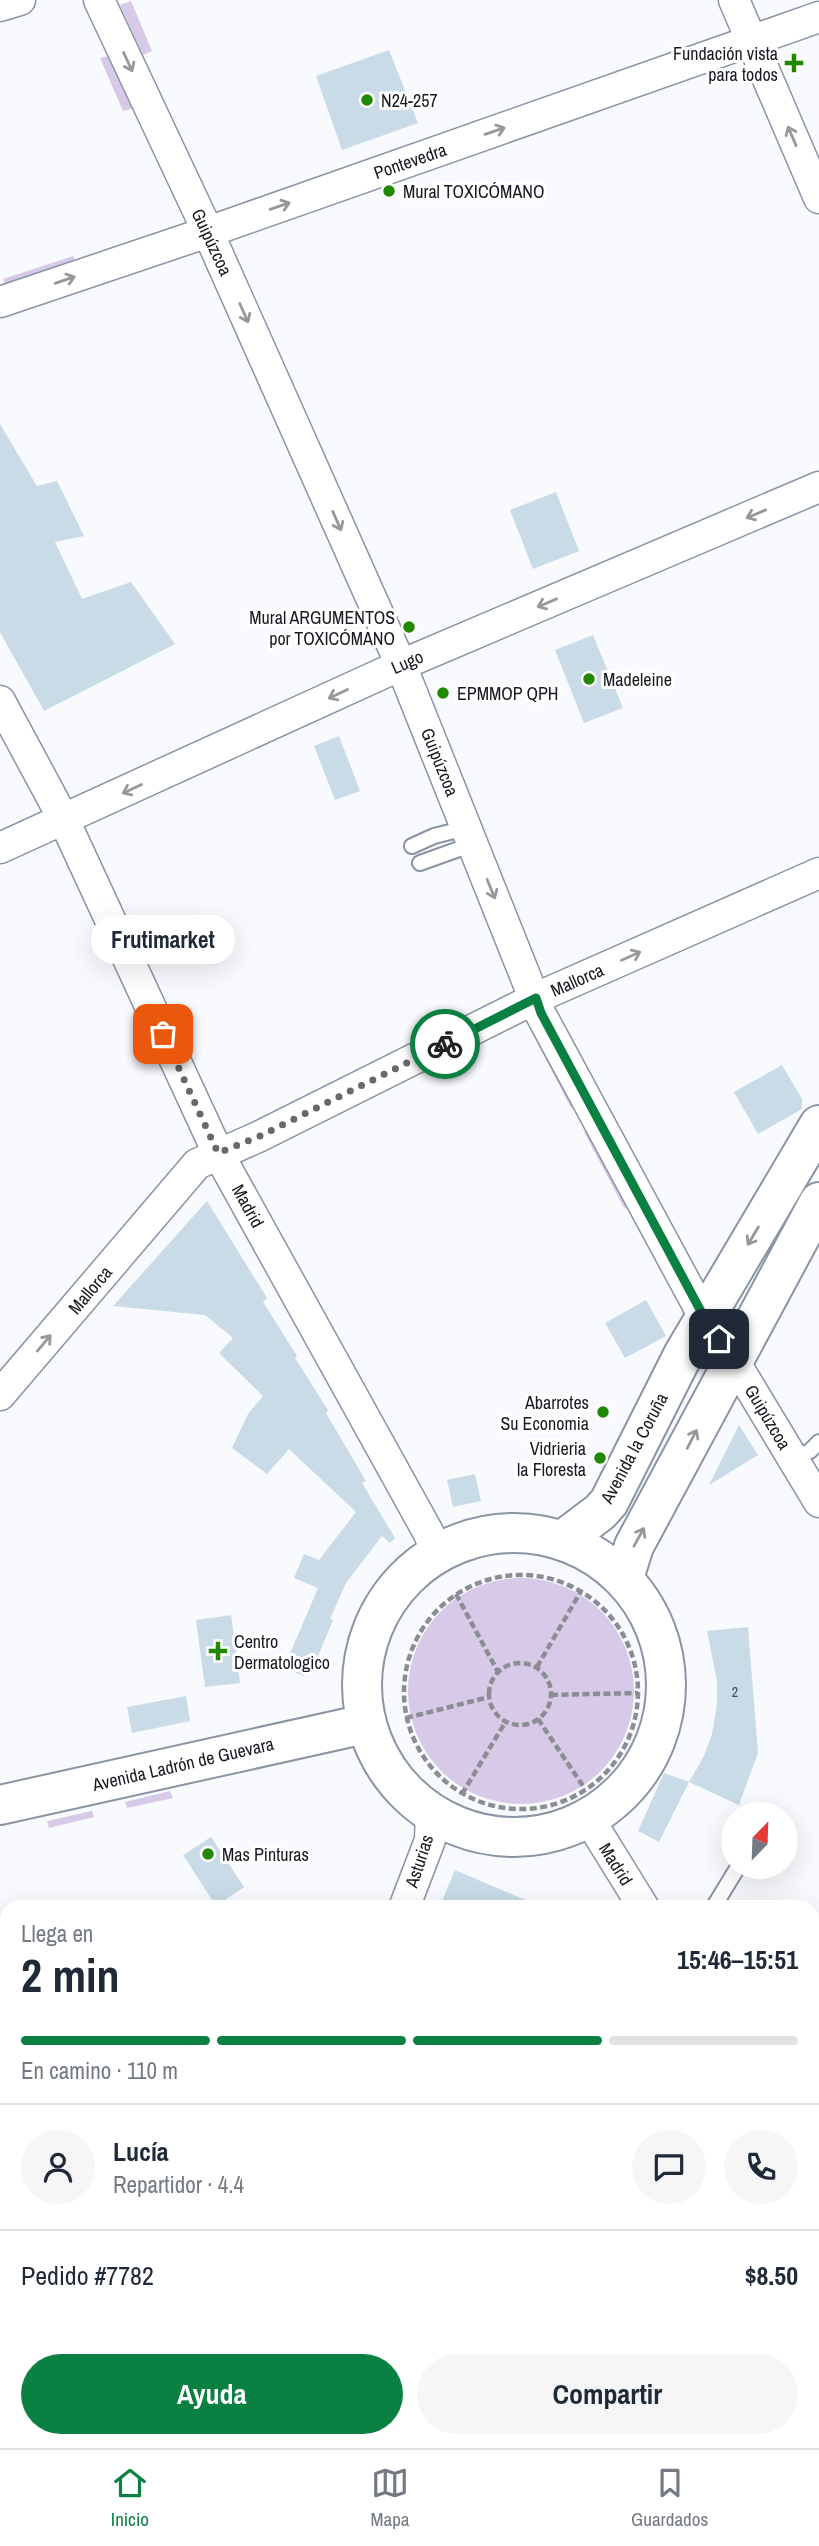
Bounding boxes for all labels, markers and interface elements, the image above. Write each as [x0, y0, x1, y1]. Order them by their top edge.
place label: Fundación vista para todos [673, 41, 778, 87]
one-way arrow [122, 51, 135, 72]
marker: Fundación vista para todos [784, 53, 804, 73]
place label: N24-257 [381, 88, 438, 113]
marker: N24-257 [359, 92, 375, 108]
one-way arrow [483, 124, 505, 136]
one-way arrow [785, 125, 798, 147]
street label: Pontevedra [370, 137, 450, 185]
place label: Mural TOXICÓMANO [403, 179, 544, 204]
marker: Mural TOXICÓMANO [381, 183, 397, 199]
one-way arrow [268, 199, 290, 211]
street label: Guipúzcoa [186, 204, 238, 280]
one-way arrow [53, 273, 75, 285]
one-way arrow [238, 302, 251, 323]
one-way arrow [746, 508, 767, 521]
one-way arrow [331, 509, 344, 531]
one-way arrow [536, 597, 558, 610]
place label: Mural ARGUMENTOS por TOXICÓMANO [249, 605, 395, 651]
marker: Mural ARGUMENTOS por TOXICÓMANO [401, 619, 417, 635]
street label: Lugo [387, 644, 427, 680]
place label: Madeleine [603, 667, 672, 692]
marker: Madeleine [581, 671, 597, 687]
place label: EPMMOP QPH [457, 681, 558, 706]
marker: EPMMOP QPH [435, 685, 451, 701]
one-way arrow [328, 687, 349, 701]
street label: Guipúzcoa [415, 724, 465, 800]
one-way arrow [122, 783, 143, 796]
one-way arrow [486, 877, 499, 899]
callout: Frutimarket [91, 915, 235, 964]
text: Frutimarket [111, 924, 215, 955]
one-way arrow [620, 949, 642, 962]
street label: Mallorca [546, 957, 608, 1003]
pin [133, 1004, 193, 1064]
courier [410, 1009, 480, 1079]
icon: bag [144, 1015, 182, 1053]
icon: bike [426, 1025, 464, 1063]
street label: Madrid [226, 1180, 270, 1232]
one-way arrow [746, 1225, 760, 1245]
street label: Mallorca [63, 1261, 117, 1319]
pin [689, 1309, 749, 1369]
icon: home [700, 1320, 738, 1358]
one-way arrow [36, 1335, 52, 1353]
street label: Guipúzcoa [739, 1380, 797, 1454]
street label: Avenida la Coruña [594, 1388, 674, 1509]
place label: Abarrotes Su Economia [500, 1390, 589, 1436]
marker: Abarrotes Su Economia [595, 1404, 611, 1420]
one-way arrow [685, 1429, 699, 1450]
place label: Vidrieria la Floresta [517, 1436, 586, 1482]
marker: Vidrieria la Floresta [592, 1450, 608, 1466]
one-way arrow [632, 1528, 646, 1548]
place label: Centro Dermatologico [234, 1629, 330, 1675]
marker: Centro Dermatologico [208, 1641, 228, 1661]
house number: 2 [732, 1683, 738, 1701]
street label: Avenida Ladrón de Guevara [89, 1731, 276, 1797]
north arrow [721, 1802, 798, 1880]
map controls [721, 1802, 798, 1879]
street label: Asturias [398, 1831, 439, 1892]
street label: Madrid [593, 1838, 639, 1890]
place label: Mas Pinturas [222, 1842, 309, 1867]
marker: Mas Pinturas [200, 1846, 216, 1862]
text: Llega en [21, 1918, 93, 1949]
text: 15:46–15:51 [677, 1942, 798, 1977]
text: 2 min [21, 1944, 120, 2006]
text: En camino · 110 m [21, 2055, 178, 2086]
button: person [21, 2130, 95, 2204]
button: chat [632, 2130, 706, 2204]
button: phone [724, 2130, 798, 2204]
text: Lucía [113, 2134, 169, 2169]
text: Repartidor · 4.4 [113, 2169, 244, 2200]
text: Pedido #7782 [21, 2258, 154, 2293]
text: $8.50 [745, 2258, 798, 2293]
button: Ayuda [21, 2354, 403, 2434]
button: Compartir [417, 2354, 798, 2434]
tab: Inicio [111, 2464, 149, 2532]
tab: Mapa [371, 2464, 410, 2532]
tab: Guardados [631, 2464, 708, 2532]

